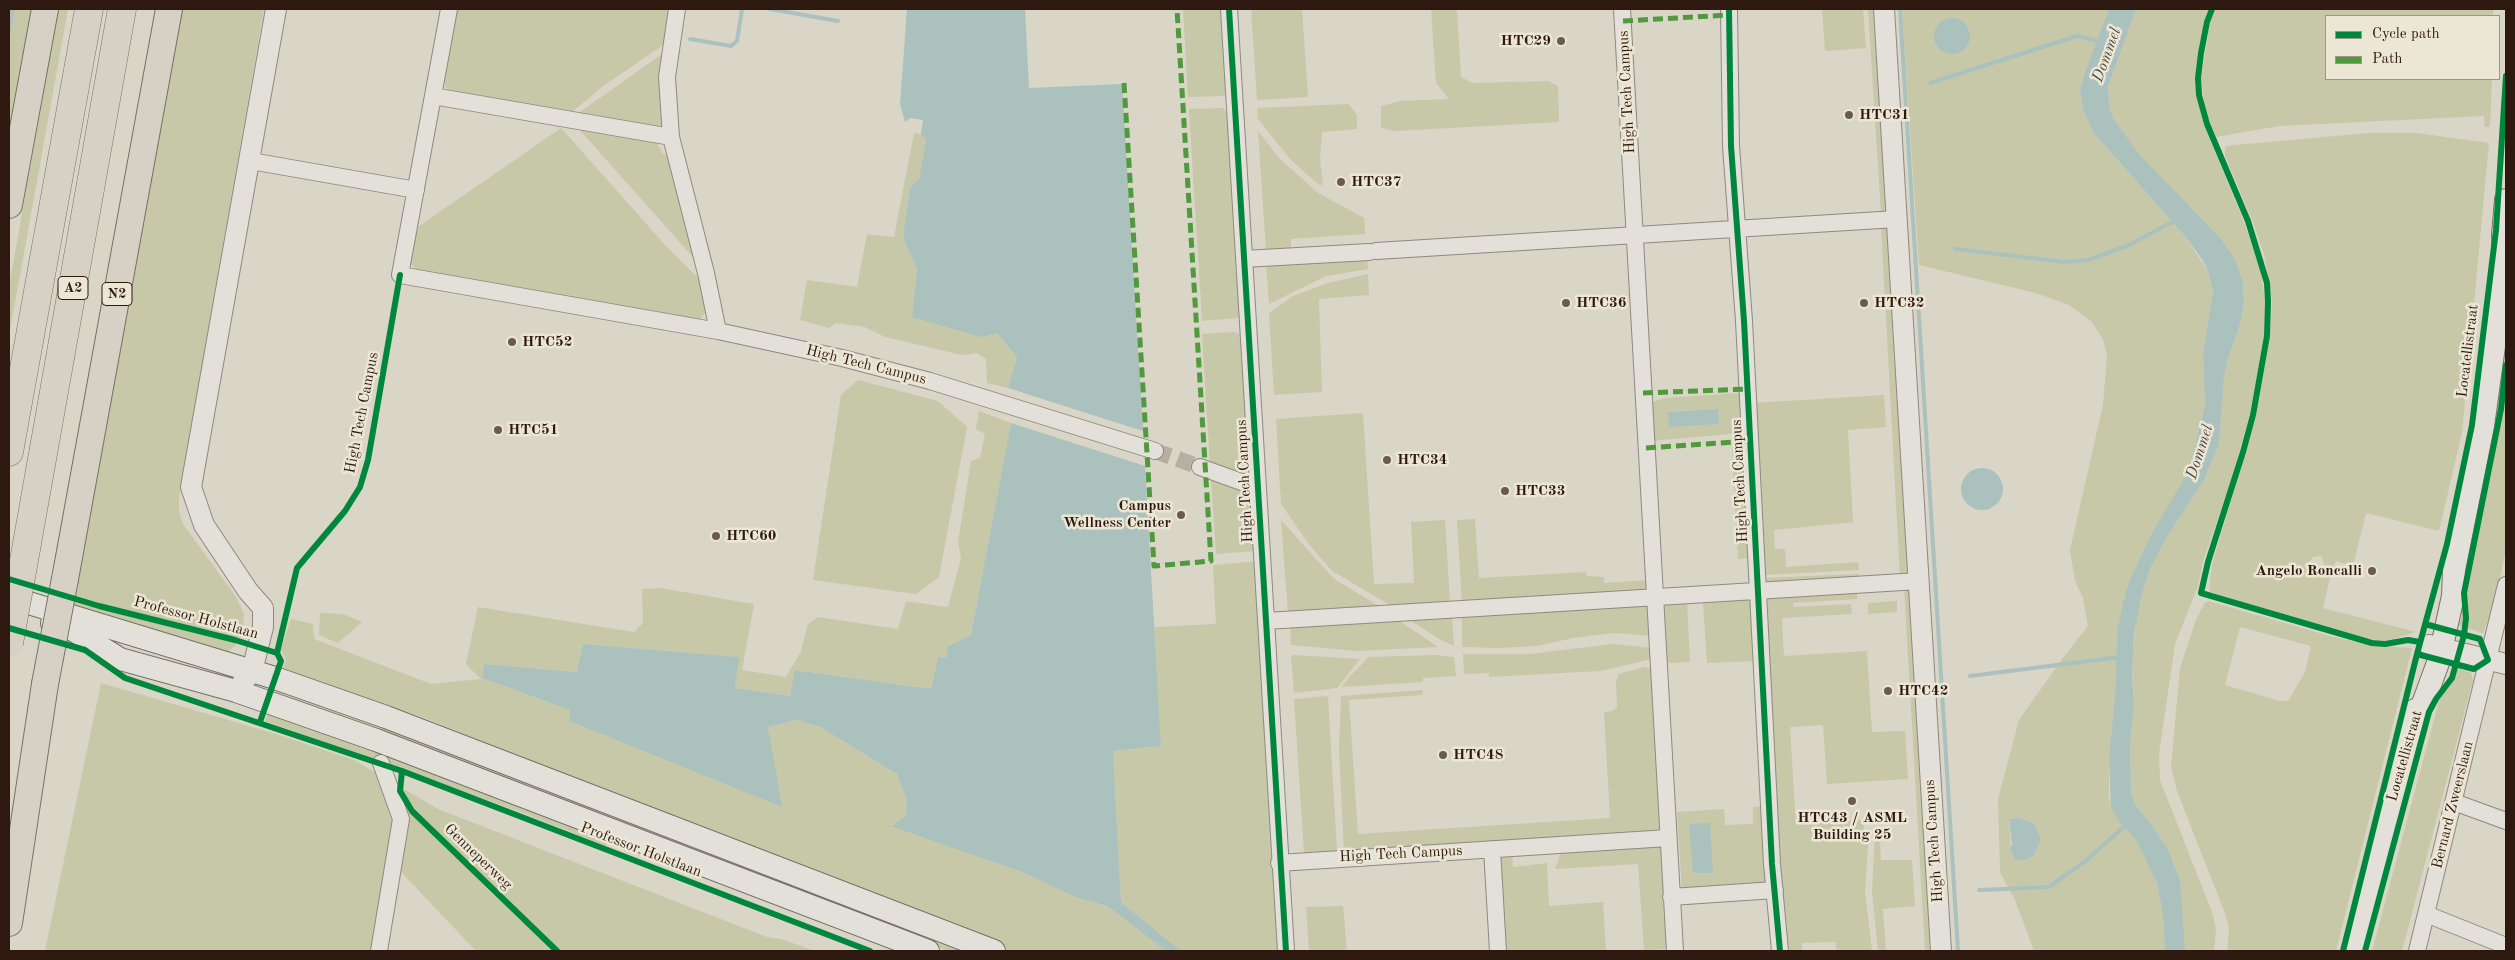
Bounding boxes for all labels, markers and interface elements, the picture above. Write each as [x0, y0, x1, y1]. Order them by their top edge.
legend [2325, 15, 2500, 80]
water label: Dommel [2088, 25, 2126, 85]
text: Cycle path [2372, 27, 2440, 42]
street label: High Tech Campus [1615, 30, 1639, 154]
place label: HTC29 [1501, 32, 1551, 50]
marker: HTC29 [1555, 35, 1567, 47]
text: Path [2372, 52, 2402, 67]
place label: HTC31 [1859, 106, 1909, 124]
marker: HTC31 [1843, 109, 1855, 121]
place label: HTC37 [1351, 173, 1401, 191]
marker: HTC37 [1335, 176, 1347, 188]
road number: A2 [58, 276, 88, 300]
road number: N2 [102, 282, 132, 306]
place label: HTC36 [1576, 294, 1626, 312]
place label: HTC32 [1874, 294, 1924, 312]
marker: HTC36 [1560, 297, 1572, 309]
marker: HTC32 [1858, 297, 1870, 309]
street label: Locatellistraat [2453, 303, 2483, 399]
place label: HTC52 [522, 333, 572, 351]
marker: HTC52 [506, 336, 518, 348]
street label: High Tech Campus [804, 341, 928, 389]
street label: High Tech Campus [341, 351, 383, 475]
street label: High Tech Campus [1233, 419, 1257, 543]
street label: High Tech Campus [1728, 419, 1752, 543]
place label: HTC51 [508, 421, 558, 439]
water label: Dommel [2182, 422, 2218, 482]
marker: HTC51 [492, 424, 504, 436]
place label: HTC34 [1397, 451, 1447, 469]
marker: HTC34 [1381, 454, 1393, 466]
place label: HTC33 [1515, 482, 1565, 500]
marker: HTC33 [1499, 485, 1511, 497]
place label: Campus Wellness Center [1063, 497, 1171, 532]
marker: Campus Wellness Center [1175, 509, 1187, 521]
place label: HTC60 [726, 527, 776, 545]
marker: HTC60 [710, 530, 722, 542]
place label: Angelo Roncalli [2255, 562, 2362, 580]
marker: Angelo Roncalli [2366, 565, 2378, 577]
street label: Professor Holstlaan [132, 593, 260, 643]
place label: HTC42 [1898, 682, 1948, 700]
marker: HTC42 [1882, 685, 1894, 697]
street label: Locatellistraat [2383, 708, 2427, 804]
street label: Bernard Zweerslaan [2428, 739, 2478, 871]
place label: HTC48 [1453, 746, 1503, 764]
marker: HTC48 [1437, 749, 1449, 761]
street label: High Tech Campus [1921, 779, 1947, 903]
marker: HTC43 / ASML Building 25 [1846, 795, 1858, 807]
place label: HTC43 / ASML Building 25 [1797, 809, 1907, 844]
street label: Professor Holstlaan [578, 819, 704, 881]
street label: Genneperweg [440, 820, 516, 894]
street label: High Tech Campus [1339, 842, 1463, 866]

